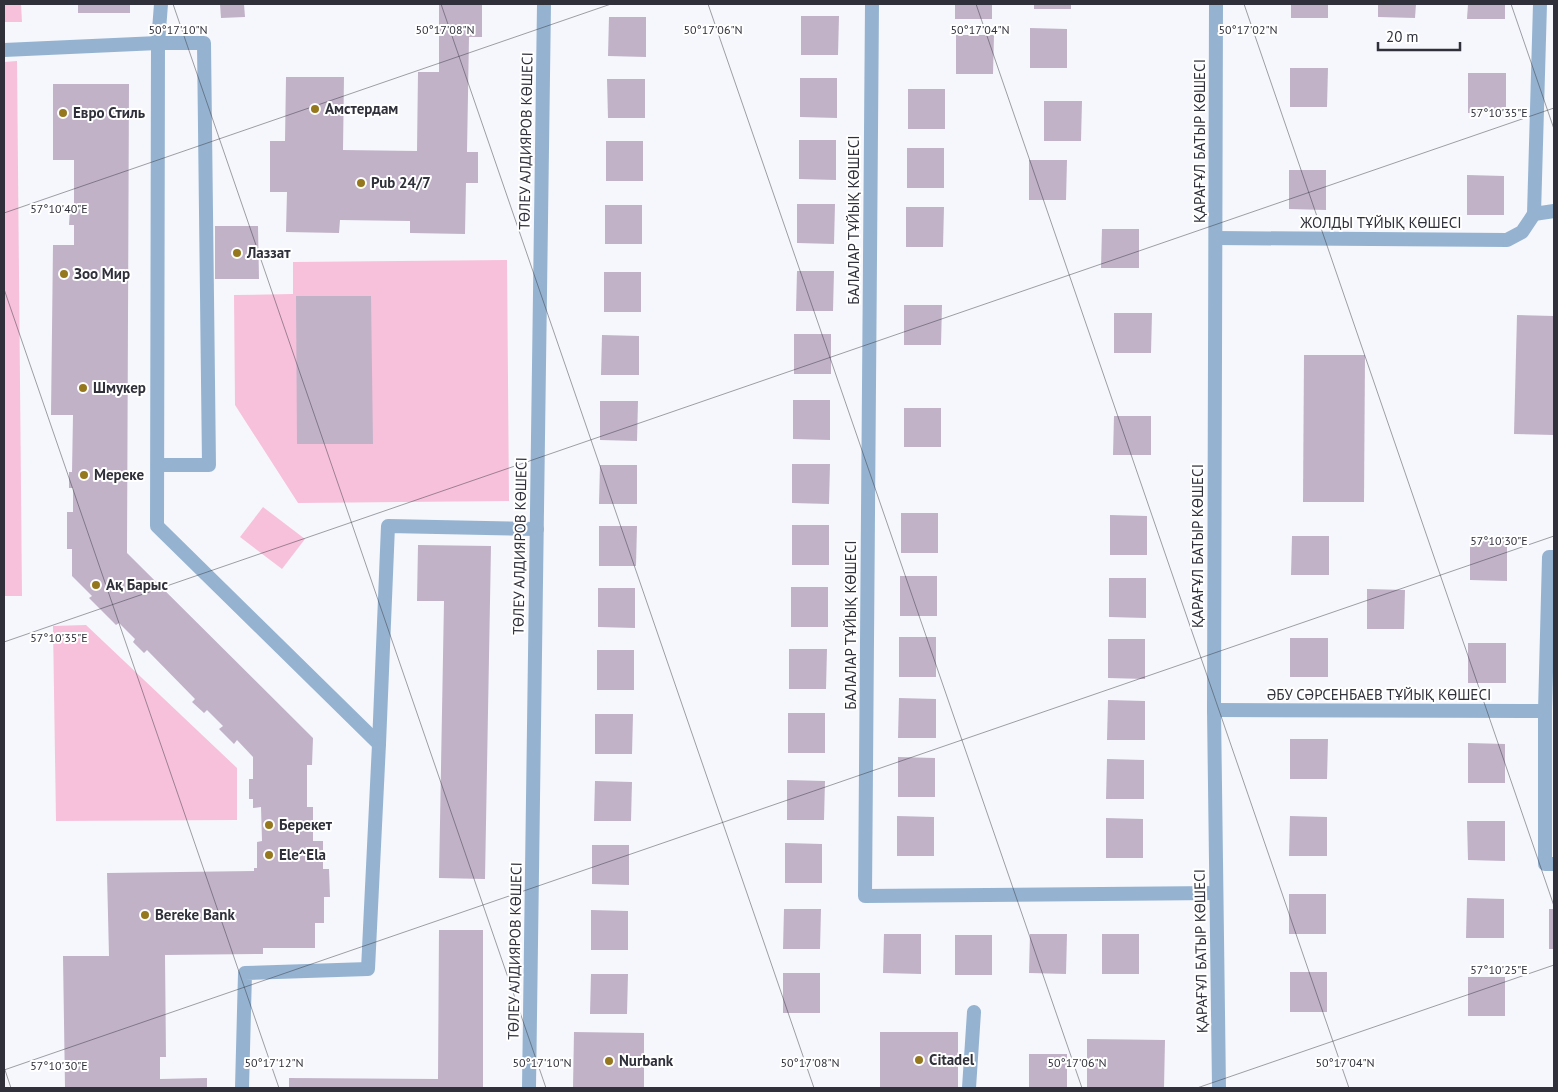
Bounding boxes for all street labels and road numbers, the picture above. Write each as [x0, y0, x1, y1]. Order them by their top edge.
street label: ТӨЛЕУ АЛДИЯРОВ КӨШЕСІ [514, 52, 537, 230]
street label: ҚАРАҒҰЛ БАТЫР КӨШЕСІ [1190, 59, 1209, 223]
street label: БАЛАЛАР ТҰЙЫҚ КӨШЕСІ [844, 135, 863, 305]
street label: ЖОЛДЫ ТҰЙЫҚ КӨШЕСІ [1299, 213, 1462, 232]
street label: ТӨЛЕУ АЛДИЯРОВ КӨШЕСІ [508, 457, 531, 635]
street label: ҚАРАҒҰЛ БАТЫР КӨШЕСІ [1188, 464, 1207, 628]
street label: БАЛАЛАР ТҰЙЫҚ КӨШЕСІ [841, 540, 860, 710]
street label: ӘБУ СӘРСЕНБАЕВ ТҰЙЫҚ КӨШЕСІ [1267, 685, 1491, 704]
street label: ТӨЛЕУ АЛДИЯРОВ КӨШЕСІ [503, 862, 526, 1040]
street label: ҚАРАҒҰЛ БАТЫР КӨШЕСІ [1190, 869, 1211, 1033]

